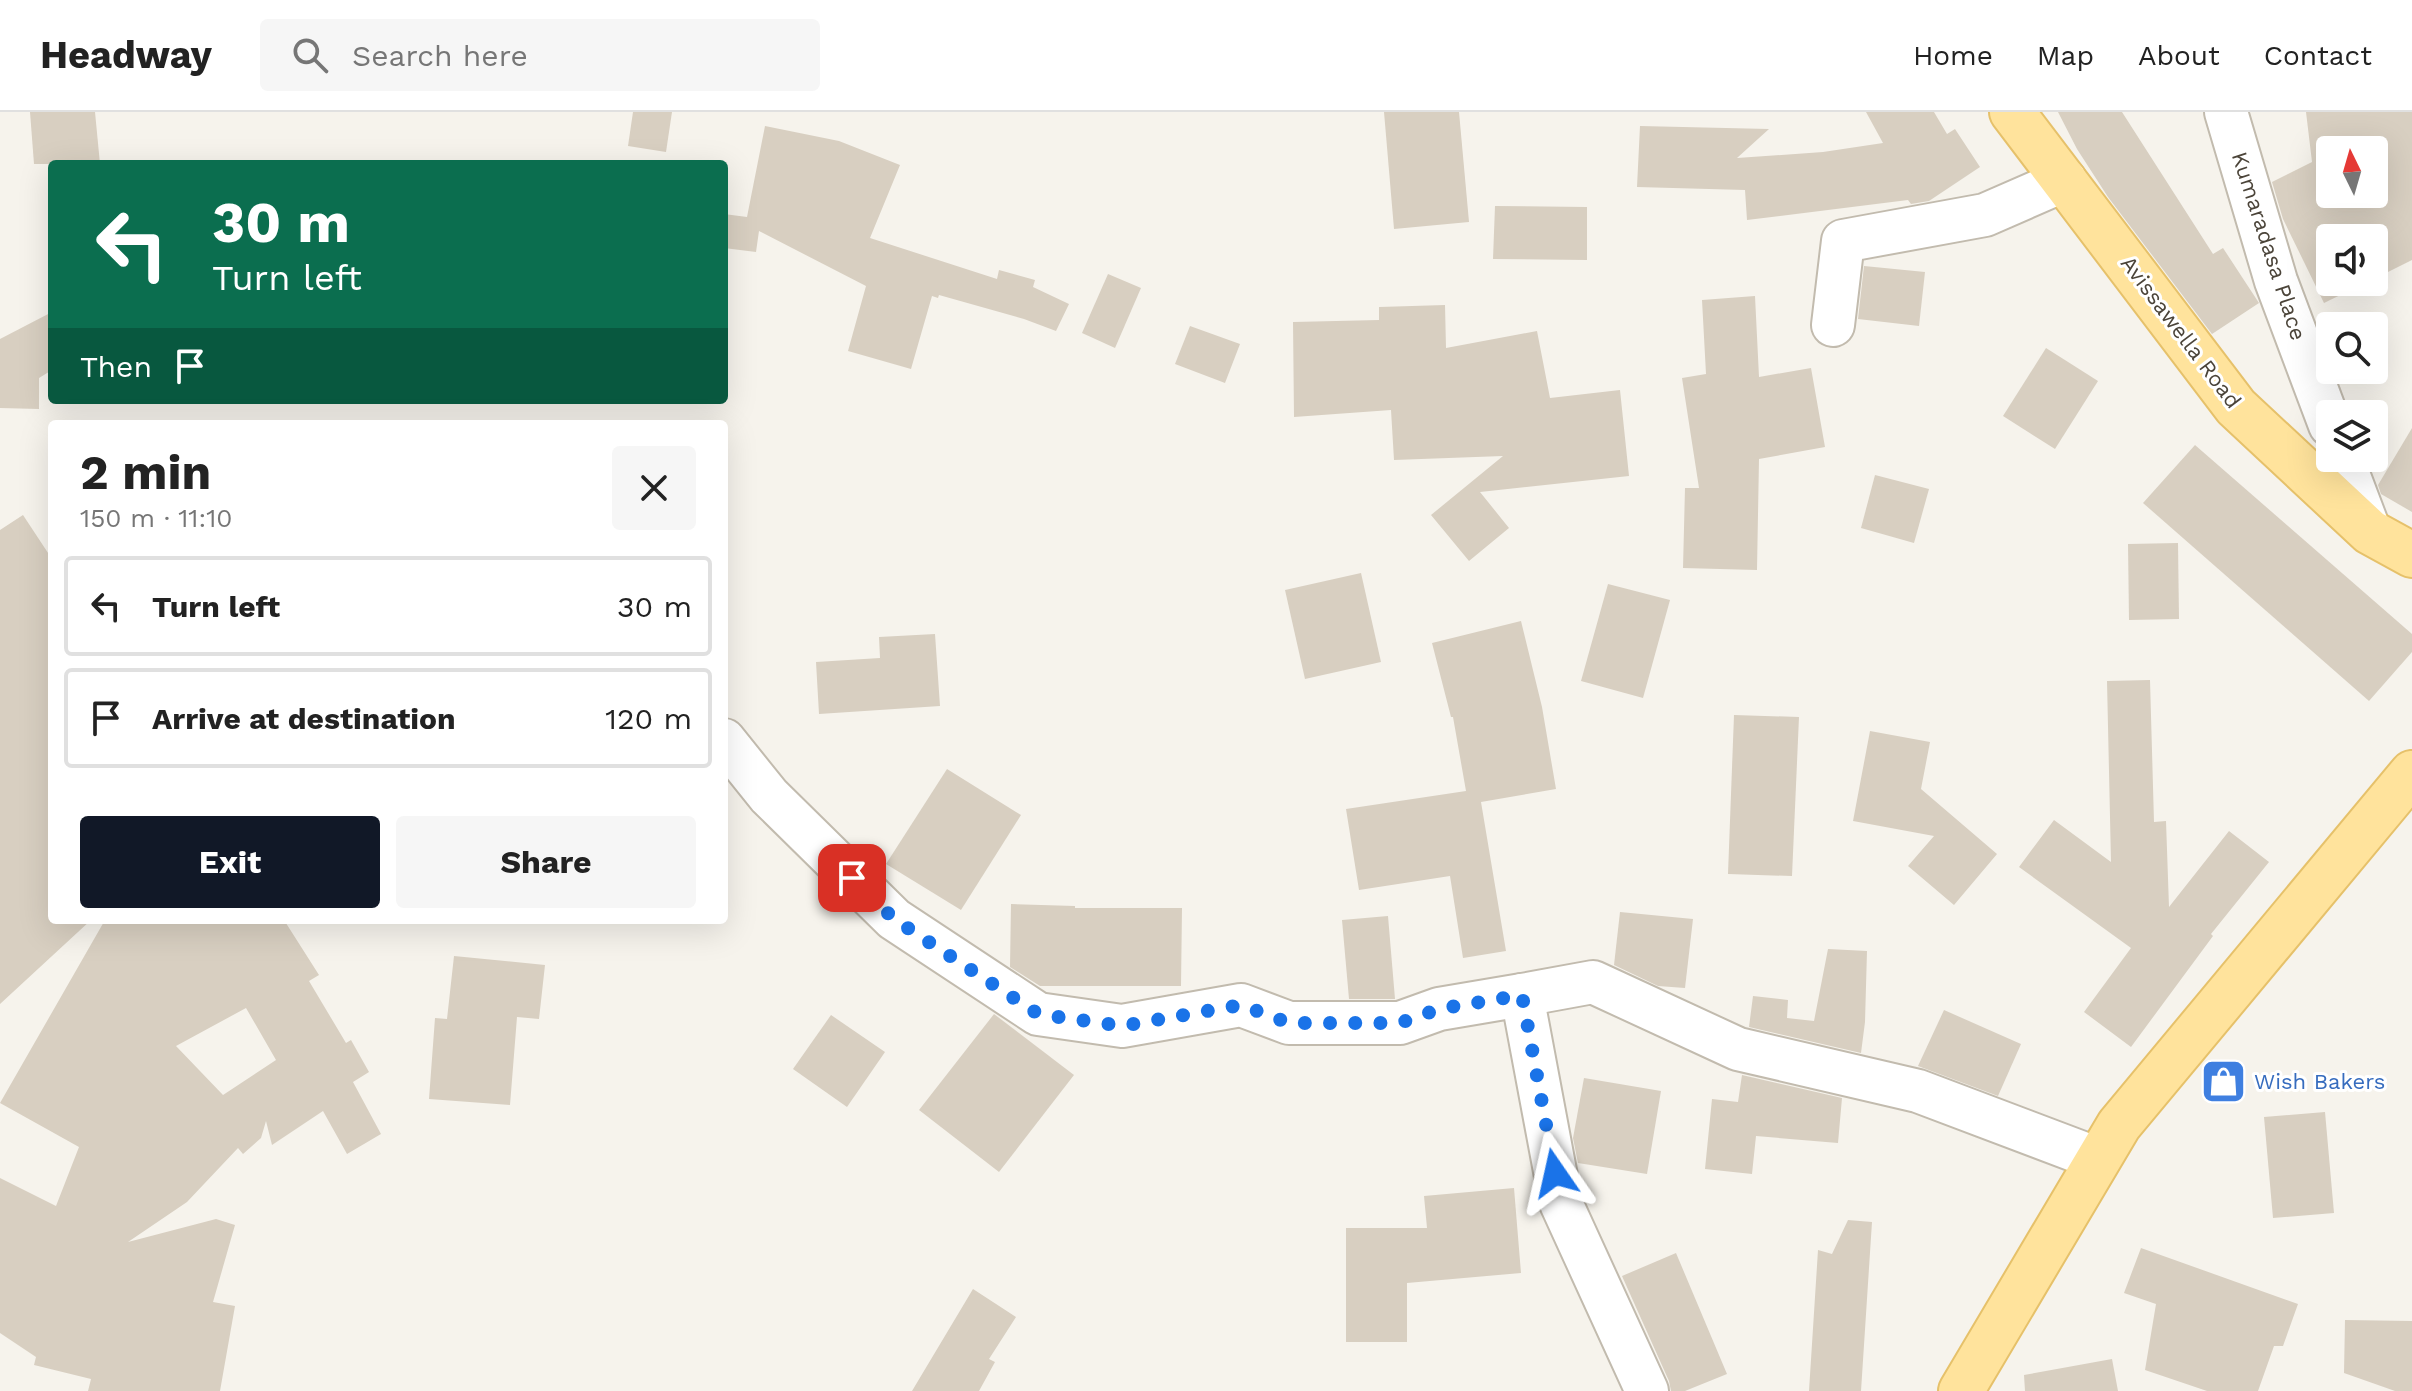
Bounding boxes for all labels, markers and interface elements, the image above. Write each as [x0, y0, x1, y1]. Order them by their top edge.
search box [260, 19, 820, 91]
text: Headway [40, 33, 212, 77]
icon: search [288, 33, 332, 77]
text: Search here [352, 38, 528, 73]
text: Home [1913, 39, 1993, 72]
text: Map [2037, 39, 2094, 72]
text: About [2138, 39, 2220, 72]
text: Contact [2264, 39, 2372, 72]
north arrow [2316, 136, 2388, 208]
map controls [2316, 136, 2388, 472]
street label: Kumaradasa Place [2227, 149, 2311, 343]
text: 30 m [212, 190, 350, 256]
icon: left [80, 192, 184, 296]
button: sound [2316, 224, 2388, 296]
street label: Avissawella Road [2116, 251, 2246, 413]
text: Turn left [212, 257, 362, 299]
button: search [2316, 312, 2388, 384]
icon: arrive [168, 344, 212, 388]
text: Then [80, 349, 152, 384]
button: layers [2316, 400, 2388, 472]
text: 2 min [80, 444, 211, 501]
button: close [612, 446, 696, 530]
text: 150 m · 11:10 [80, 503, 232, 533]
icon: left [84, 584, 128, 628]
text: Turn left [152, 589, 280, 624]
text: 30 m [617, 589, 692, 624]
icon: arrive [84, 696, 128, 740]
text: Arrive at destination [152, 701, 456, 736]
text: 120 m [605, 701, 692, 736]
button: Exit [80, 816, 380, 908]
button: Share [396, 816, 696, 908]
pin [818, 844, 886, 912]
icon: arrive [830, 856, 874, 900]
shop icon: Wish Bakers [2199, 1057, 2247, 1105]
place label: Wish Bakers [2254, 1069, 2385, 1094]
position arrow [1513, 1131, 1597, 1215]

